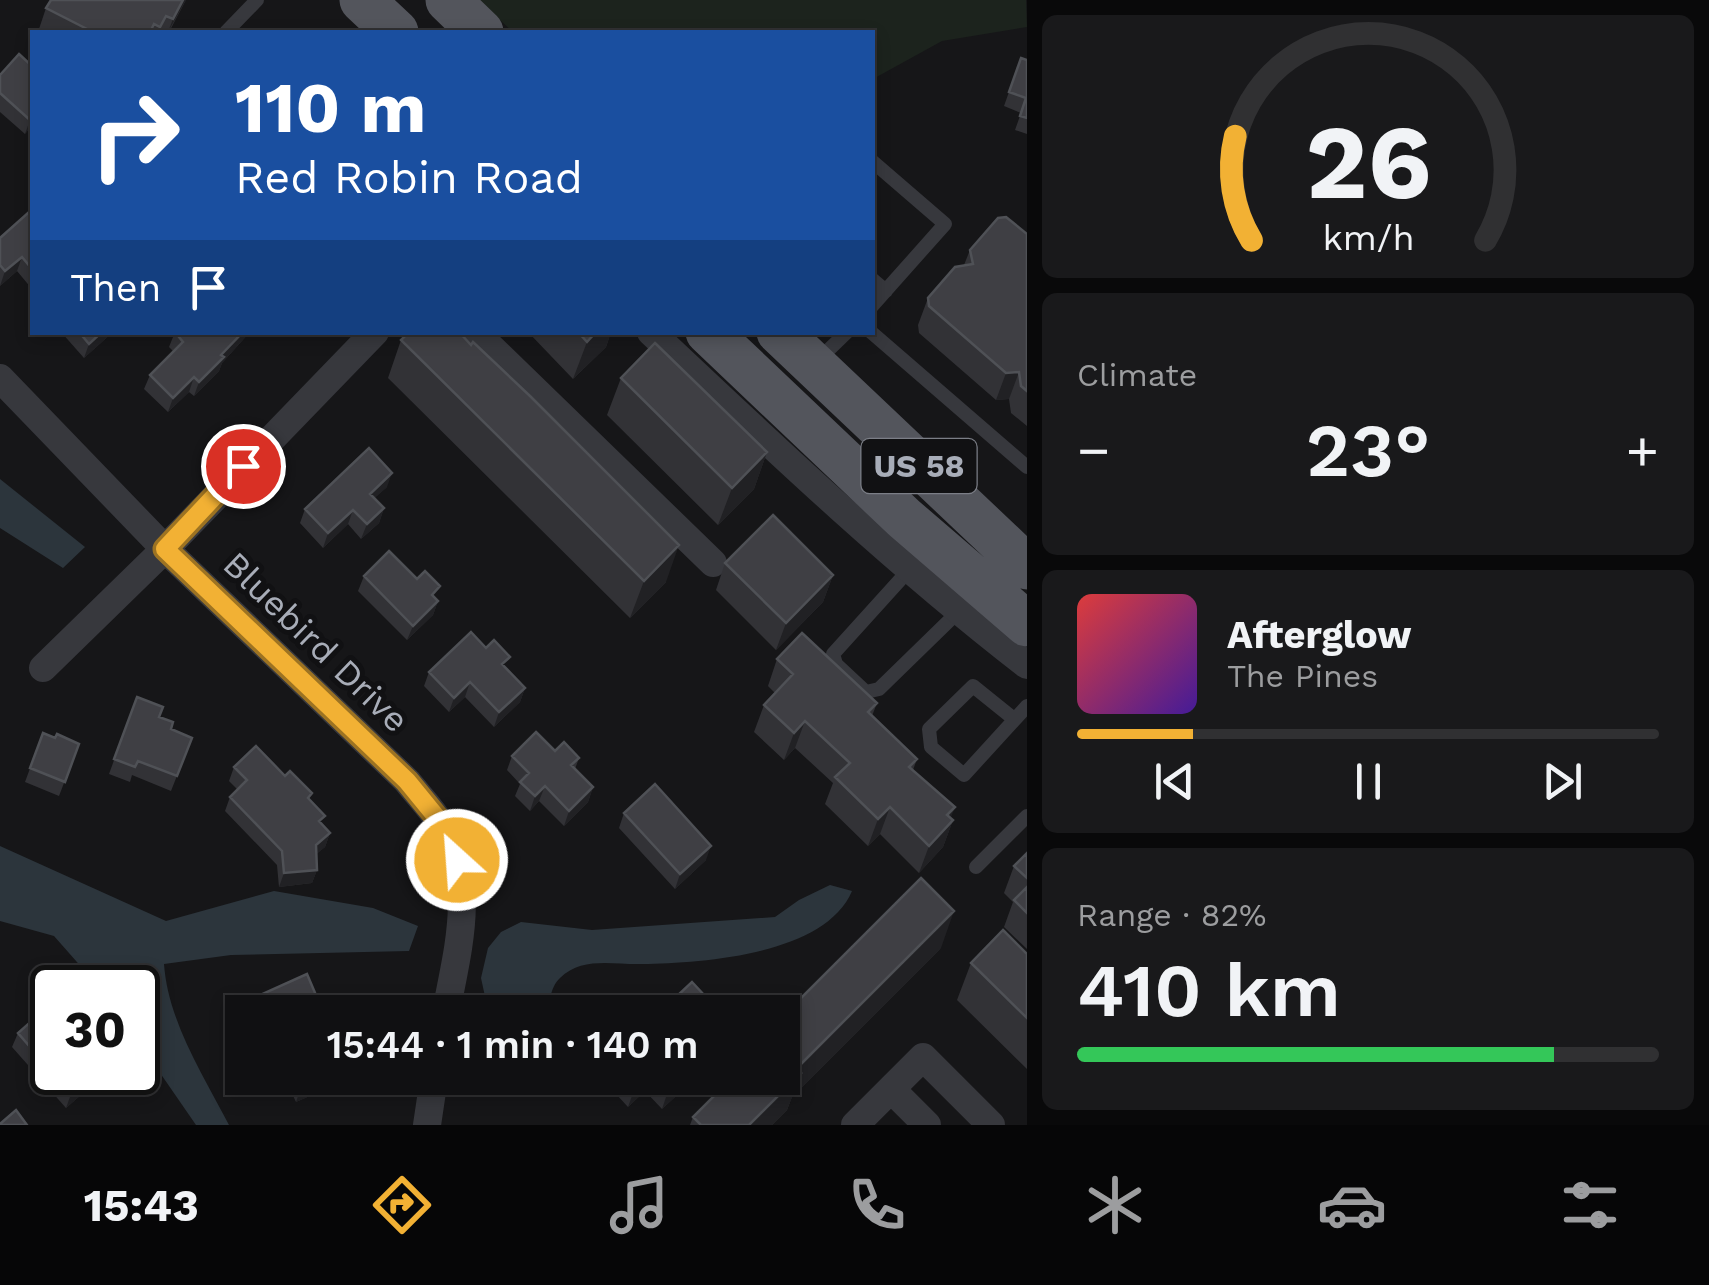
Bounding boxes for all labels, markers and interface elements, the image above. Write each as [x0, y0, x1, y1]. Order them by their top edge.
text: 110 m [235, 67, 426, 149]
icon: right [70, 70, 200, 200]
text: 26 [1305, 101, 1431, 223]
text: Red Robin Road [235, 151, 583, 204]
text: km/h [1322, 217, 1414, 259]
icon: arrive [181, 260, 236, 315]
text: Then [70, 266, 161, 310]
text: Climate [1077, 356, 1197, 394]
text: 23° [1306, 406, 1430, 494]
text: − [1077, 418, 1110, 482]
text: + [1626, 418, 1659, 482]
pin [201, 424, 286, 509]
icon: arrive [216, 439, 271, 494]
road number: US 58 [862, 439, 976, 493]
street label: Bluebird Drive [215, 543, 417, 741]
text: Afterglow [1227, 613, 1412, 657]
text: The Pines [1227, 657, 1378, 695]
icon: previous [1147, 754, 1202, 809]
icon: pause [1341, 754, 1396, 809]
icon: next [1535, 754, 1590, 809]
position arrow [405, 808, 509, 912]
text: Range · 82% [1077, 896, 1267, 934]
text: 410 km [1077, 946, 1341, 1034]
speed limit sign: 30 [30, 965, 160, 1095]
text: 15:44 · 1 min · 140 m [327, 1023, 698, 1067]
icon: directions [367, 1170, 437, 1240]
icon: music [604, 1170, 674, 1240]
icon: phone [842, 1170, 912, 1240]
icon: climate [1080, 1170, 1150, 1240]
icon: car [1317, 1170, 1387, 1240]
icon: filters [1555, 1170, 1625, 1240]
text: 15:43 [84, 1179, 199, 1232]

